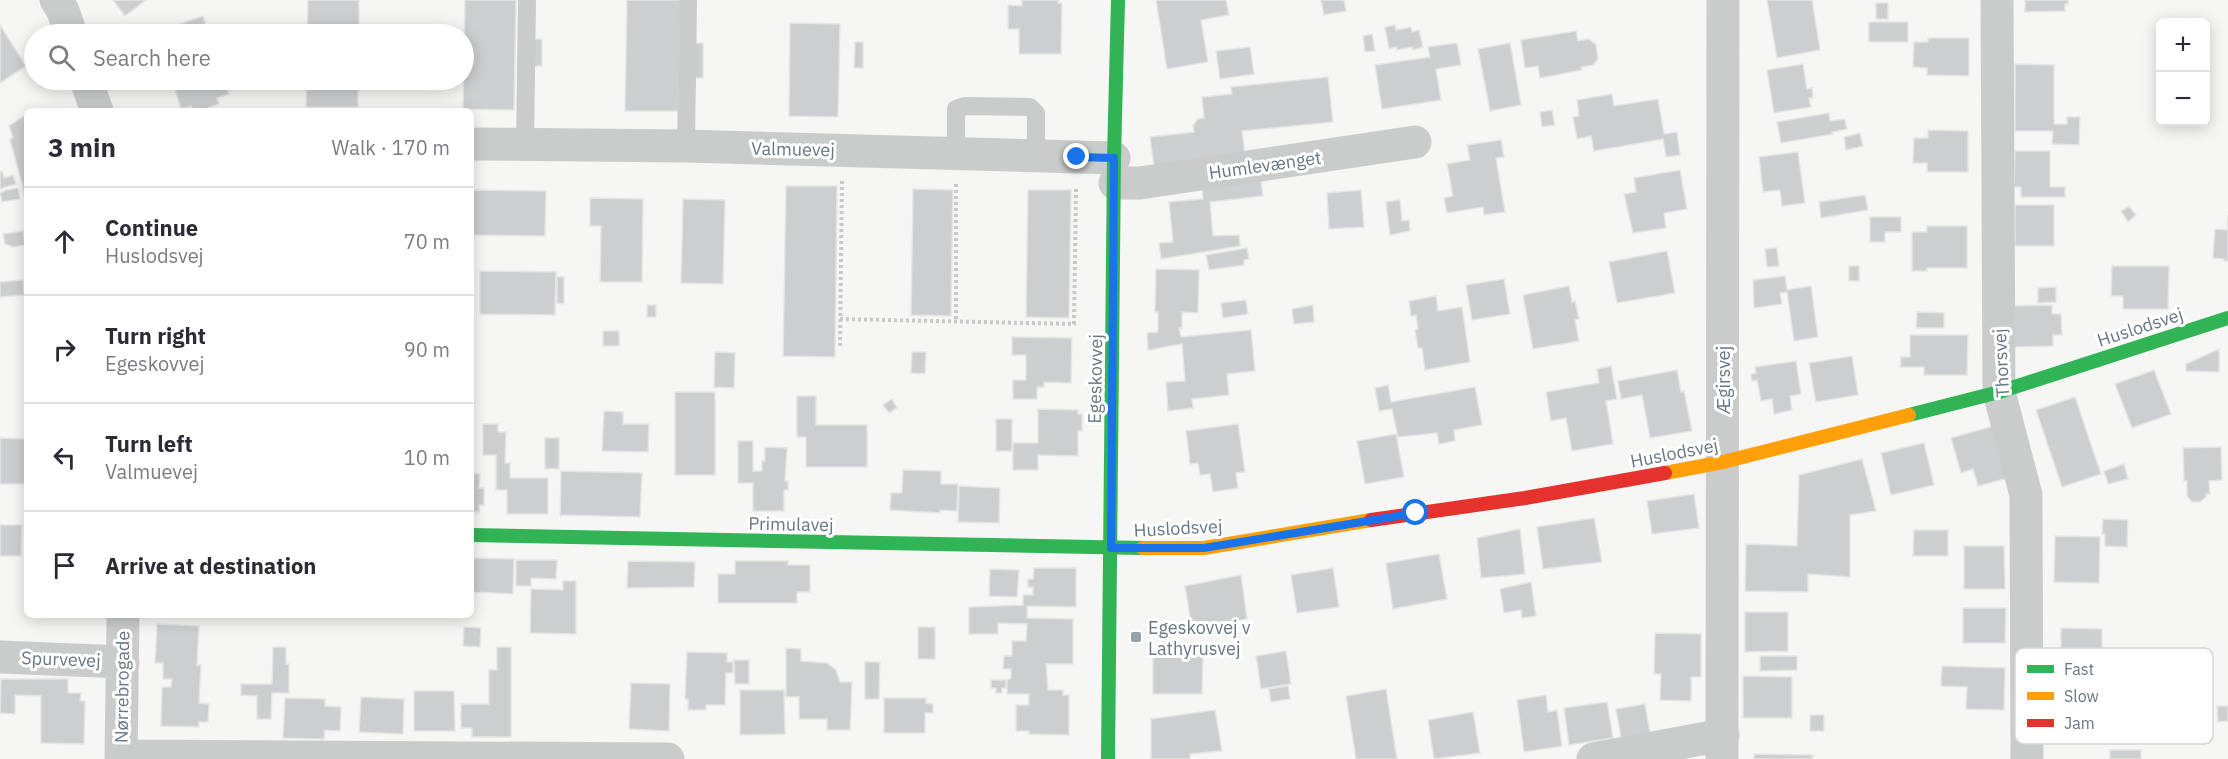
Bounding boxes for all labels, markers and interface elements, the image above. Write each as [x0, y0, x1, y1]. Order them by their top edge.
map controls [2156, 18, 2210, 126]
button: + [2156, 18, 2210, 72]
search box [24, 24, 474, 90]
icon: search [45, 41, 78, 74]
text: Search here [93, 43, 211, 72]
button: − [2156, 72, 2210, 126]
text: 3 min [48, 130, 116, 164]
text: Walk · 170 m [332, 134, 450, 161]
street label: Valmuevej [751, 137, 835, 161]
route end [1063, 143, 1089, 169]
street label: Humlevænget [1207, 146, 1323, 184]
text: Continue [105, 213, 198, 242]
icon: ahead [48, 225, 81, 258]
text: 70 m [404, 228, 450, 255]
text: Huslodsvej [105, 242, 204, 269]
street label: Huslodsvej [2094, 302, 2186, 352]
text: Turn right [105, 321, 206, 350]
street label: Thorsvej [1988, 328, 2014, 398]
icon: right [48, 333, 81, 366]
street label: Egeskovvej [1083, 334, 1107, 424]
text: 90 m [404, 336, 450, 363]
street label: Ægirsvej [1712, 346, 1735, 414]
text: Egeskovvej [105, 350, 204, 377]
text: Turn left [105, 429, 193, 458]
street label: Huslodsvej [1628, 433, 1720, 473]
icon: left [48, 441, 81, 474]
text: 10 m [404, 444, 450, 471]
text: Valmuevej [105, 458, 198, 485]
route start [1402, 499, 1428, 525]
street label: Primulavej [748, 512, 834, 536]
street label: Huslodsvej [1133, 514, 1223, 542]
icon: arrive [48, 549, 81, 582]
text: Arrive at destination [105, 551, 316, 580]
place label: Egeskovvej v Lathyrusvej [1148, 616, 1251, 660]
marker: Egeskovvej v Lathyrusvej [1129, 630, 1143, 644]
street label: Nørrebrogade [110, 631, 134, 743]
street label: Spurvevej [21, 646, 101, 672]
legend [2015, 648, 2213, 744]
text: Fast [2064, 659, 2094, 679]
text: Slow [2064, 686, 2099, 706]
text: Jam [2064, 713, 2095, 733]

